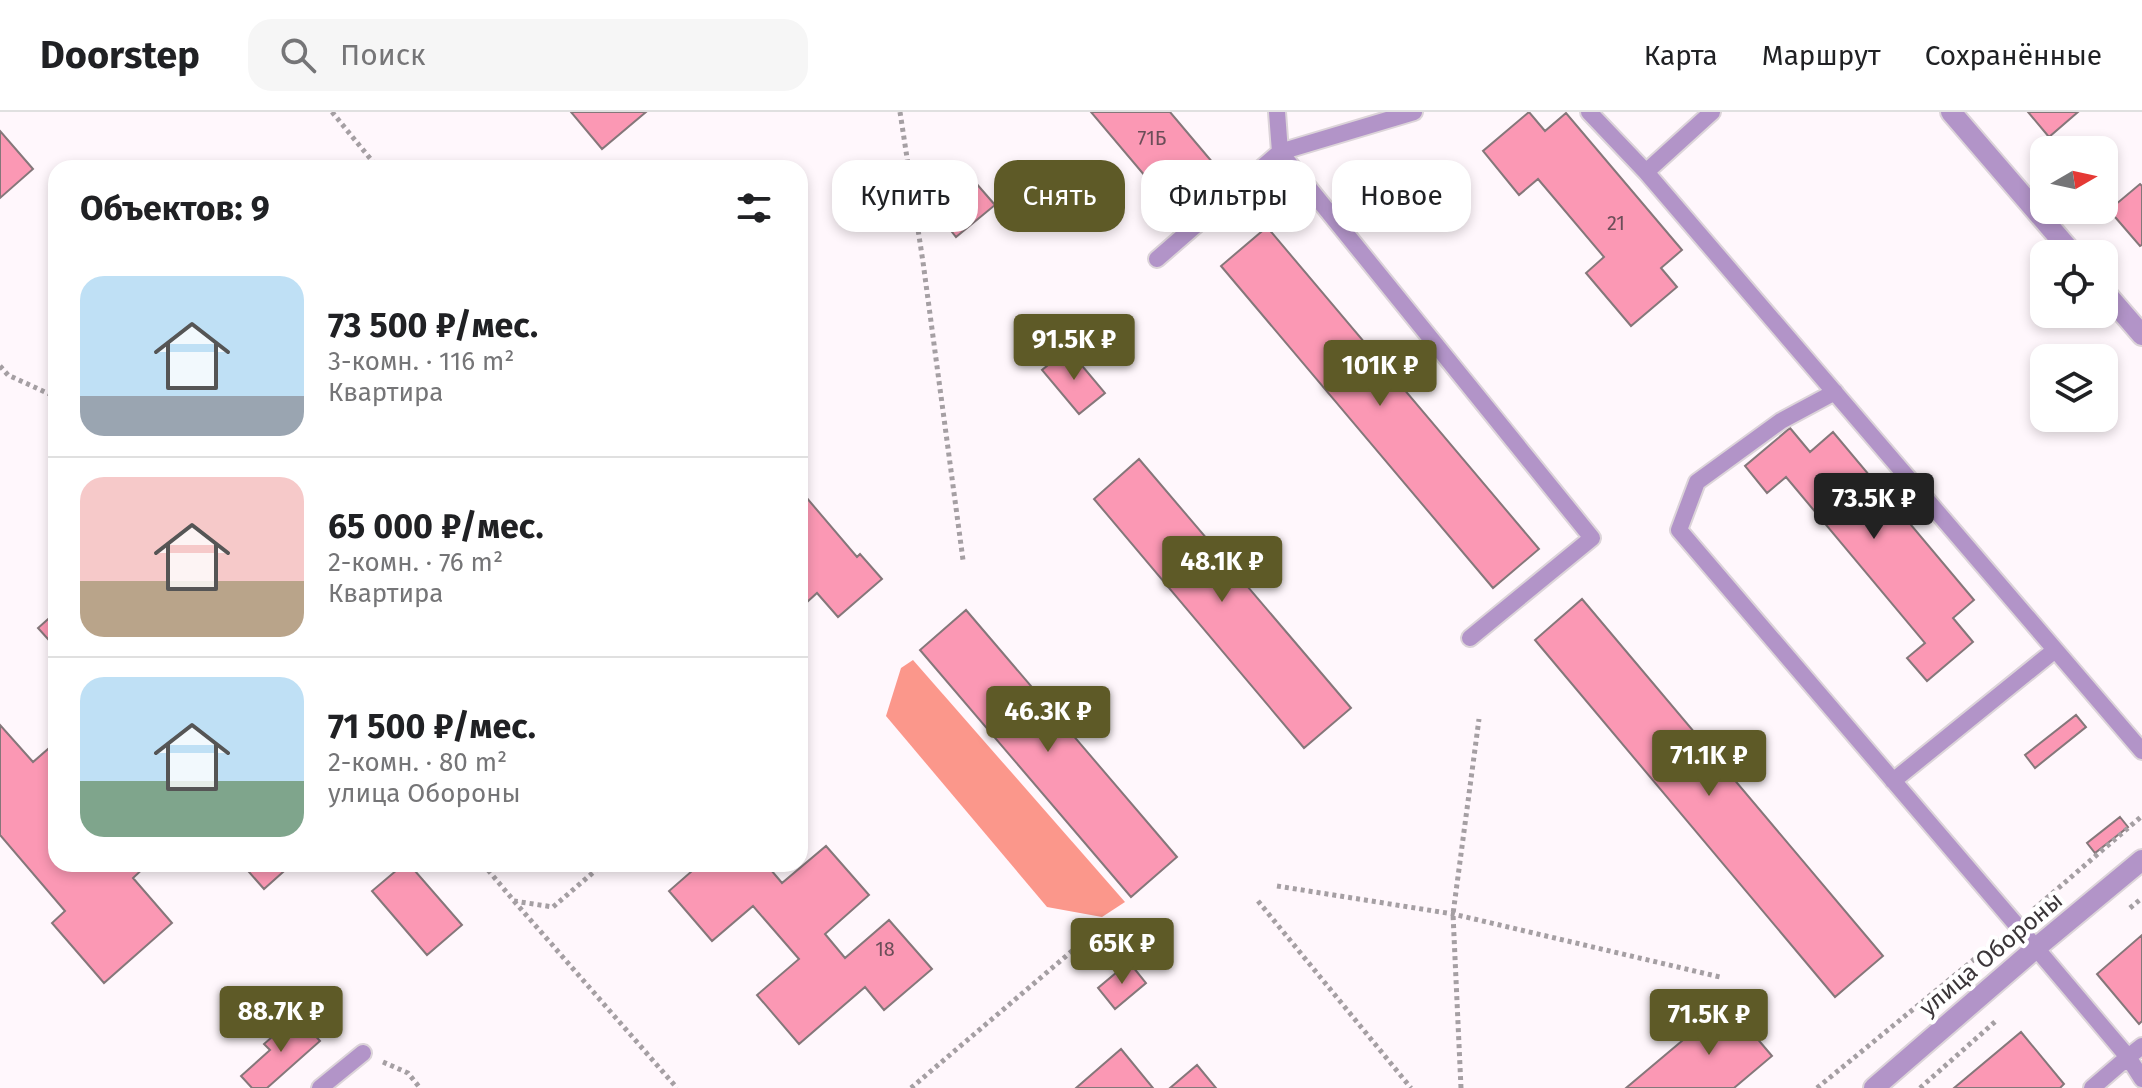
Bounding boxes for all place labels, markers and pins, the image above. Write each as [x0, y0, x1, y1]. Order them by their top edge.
pin: 91.5K ₽ [1000, 314, 1148, 382]
pin: 101K ₽ [1315, 340, 1445, 408]
pin: 73.5K ₽ [1800, 473, 1948, 541]
pin: 48.1K ₽ [1148, 536, 1296, 604]
pin: 46.3K ₽ [974, 686, 1122, 754]
pin: 71.1K ₽ [1635, 730, 1783, 798]
pin: 65K ₽ [1066, 918, 1178, 986]
pin: 88.7K ₽ [207, 986, 355, 1054]
pin: 71.5K ₽ [1635, 989, 1783, 1057]

